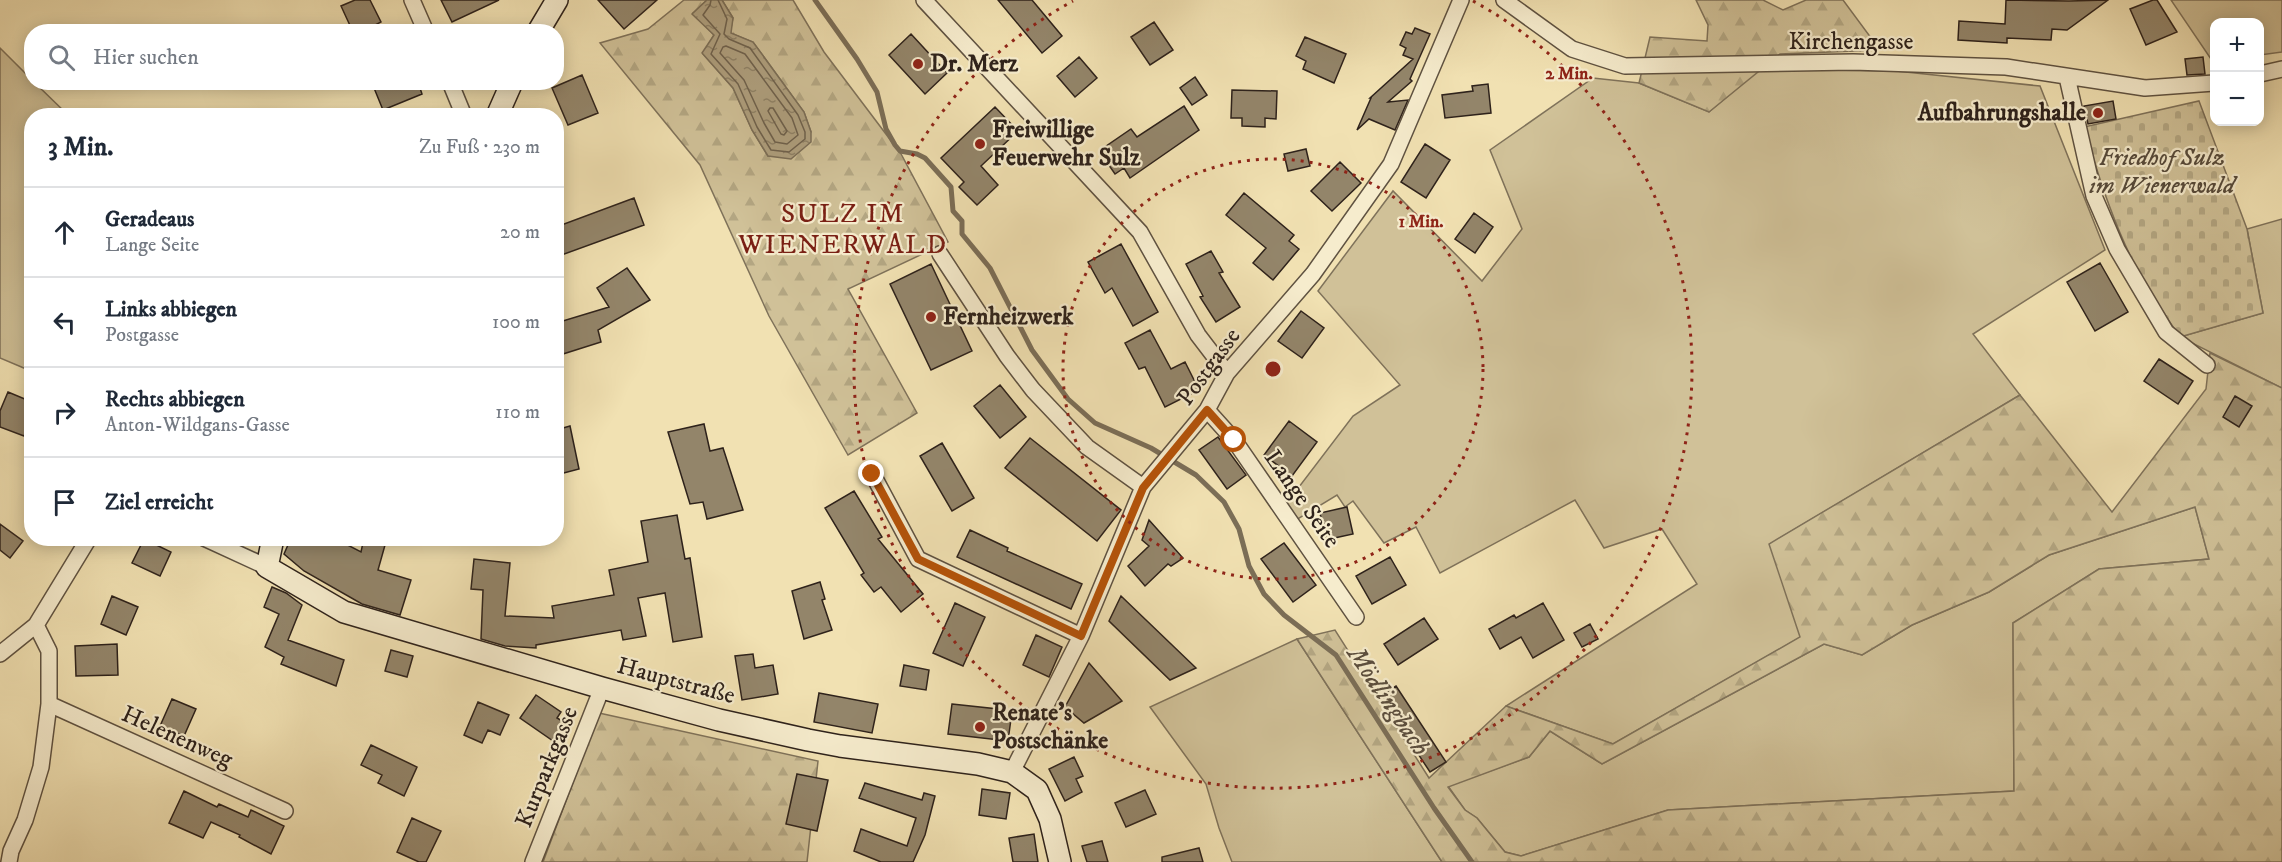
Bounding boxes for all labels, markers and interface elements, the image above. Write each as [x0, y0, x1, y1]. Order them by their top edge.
map controls [2210, 18, 2264, 126]
button: + [2210, 18, 2264, 72]
search box [24, 24, 564, 90]
street label: Kirchengasse [1788, 27, 1914, 57]
icon: search [45, 41, 78, 74]
text: Hier suchen [93, 44, 199, 71]
place label: Dr. Merz [930, 49, 1019, 79]
marker: Dr. Merz [911, 57, 925, 71]
text: 2 Min. [1545, 63, 1593, 85]
button: − [2210, 72, 2264, 126]
place label: Aufbahrungshalle [1917, 98, 2086, 128]
marker: Aufbahrungshalle [2091, 106, 2105, 120]
place label: Freiwillige Feuerwehr Sulz [992, 115, 1141, 173]
text: 3 Min. [48, 131, 113, 164]
text: Zu Fuß · 230 m [419, 135, 540, 160]
marker: Freiwillige Feuerwehr Sulz [973, 137, 987, 151]
park label: Friedhof Sulz im Wienerwald [2089, 143, 2238, 201]
district label: SULZ IM WIENERWALD [737, 197, 948, 262]
text: Geradeaus [105, 206, 194, 233]
text: 1 Min. [1398, 211, 1444, 233]
icon: ahead [48, 216, 81, 249]
text: 20 m [500, 220, 540, 245]
text: Lange Seite [105, 233, 199, 258]
text: Links abbiegen [105, 296, 237, 323]
place label: Fernheizwerk [943, 302, 1075, 332]
icon: left [48, 306, 81, 339]
text: 100 m [492, 310, 540, 335]
marker: Fernheizwerk [924, 310, 938, 324]
street label: Postgasse [1171, 322, 1247, 412]
text: Postgasse [105, 323, 179, 348]
centre of rings [1263, 359, 1283, 379]
text: Rechts abbiegen [105, 386, 245, 413]
icon: right [48, 396, 81, 429]
text: 110 m [495, 400, 540, 425]
text: Anton-Wildgans-Gasse [105, 413, 290, 438]
route start [1220, 426, 1246, 452]
street label: Lange Seite [1257, 444, 1347, 554]
route end [858, 460, 884, 486]
icon: arrive [48, 486, 81, 519]
text: Ziel erreicht [105, 489, 213, 516]
water label: Mödlingbach [1338, 638, 1437, 762]
street label: Hauptstraße [614, 651, 738, 711]
place label: Renate's Postschänke [992, 698, 1108, 756]
street label: Helenenweg [117, 699, 238, 775]
street label: Kurparkgasse [509, 702, 585, 832]
marker: Renate's Postschänke [973, 720, 987, 734]

